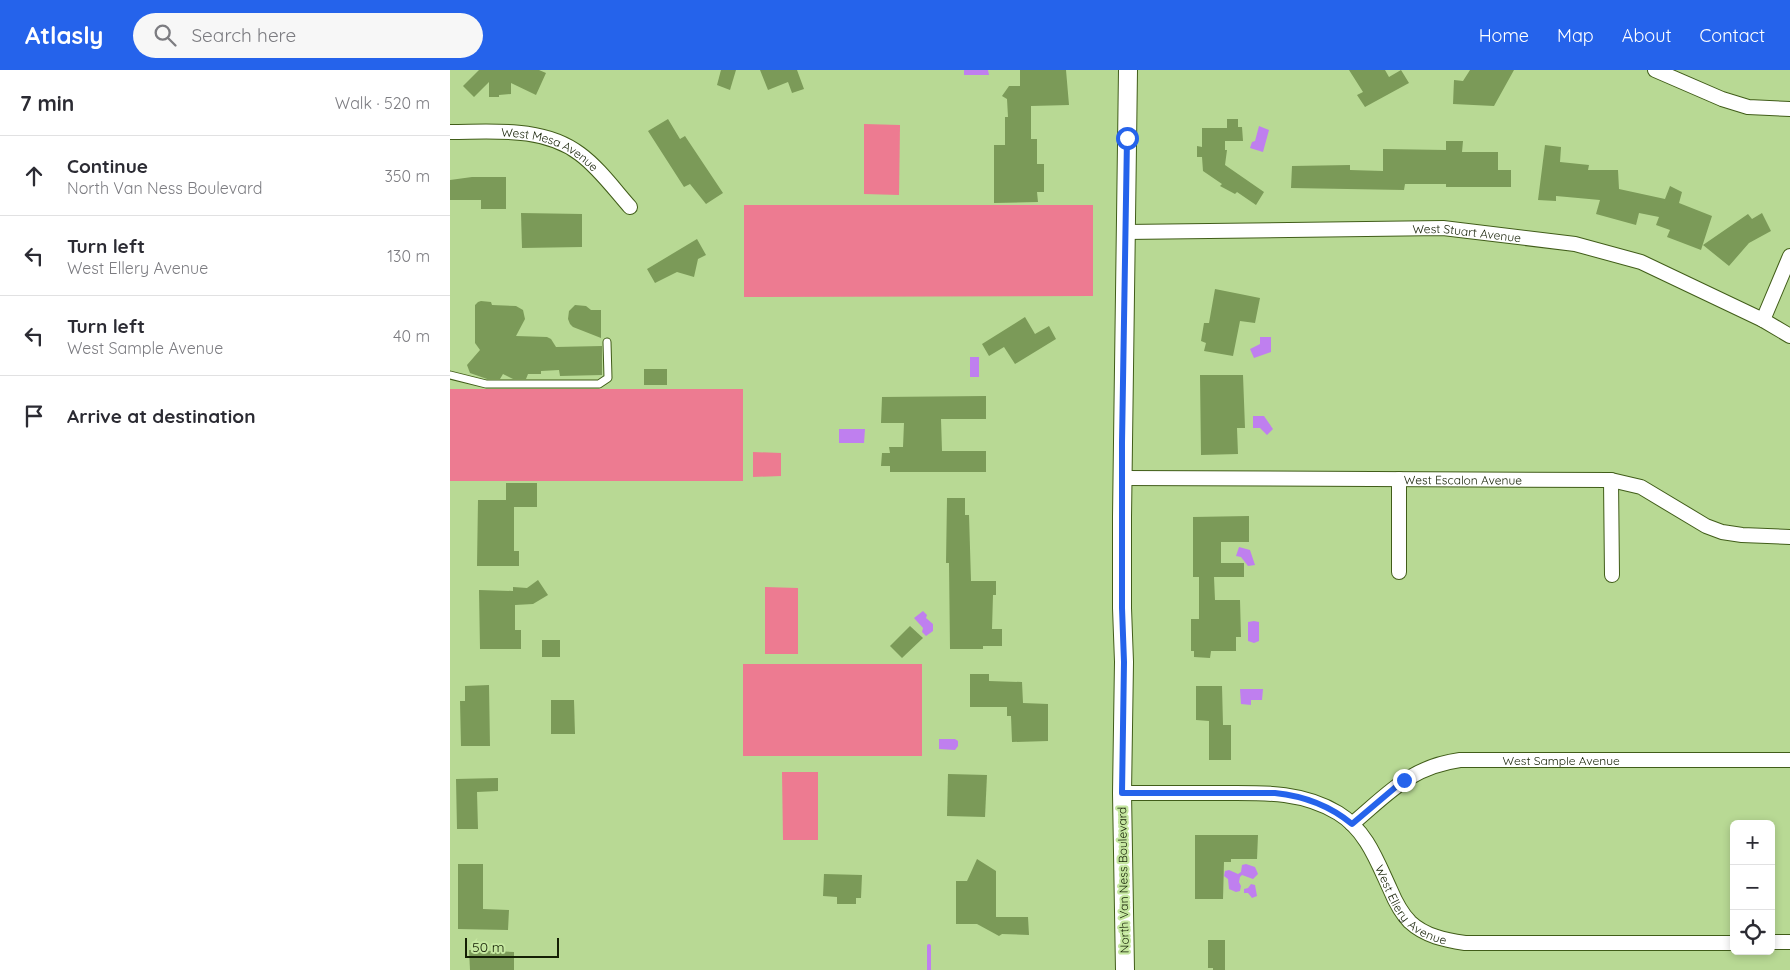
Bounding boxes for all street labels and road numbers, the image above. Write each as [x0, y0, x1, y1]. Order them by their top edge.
street label: West Mesa Avenue [501, 124, 602, 174]
street label: West Stuart Avenue [1412, 220, 1522, 245]
street label: West Escalon Avenue [1404, 472, 1522, 487]
street label: West Sample Avenue [1503, 753, 1620, 768]
street label: North Van Ness Boulevard [1114, 807, 1132, 953]
street label: West Ellery Avenue [1372, 862, 1449, 947]

